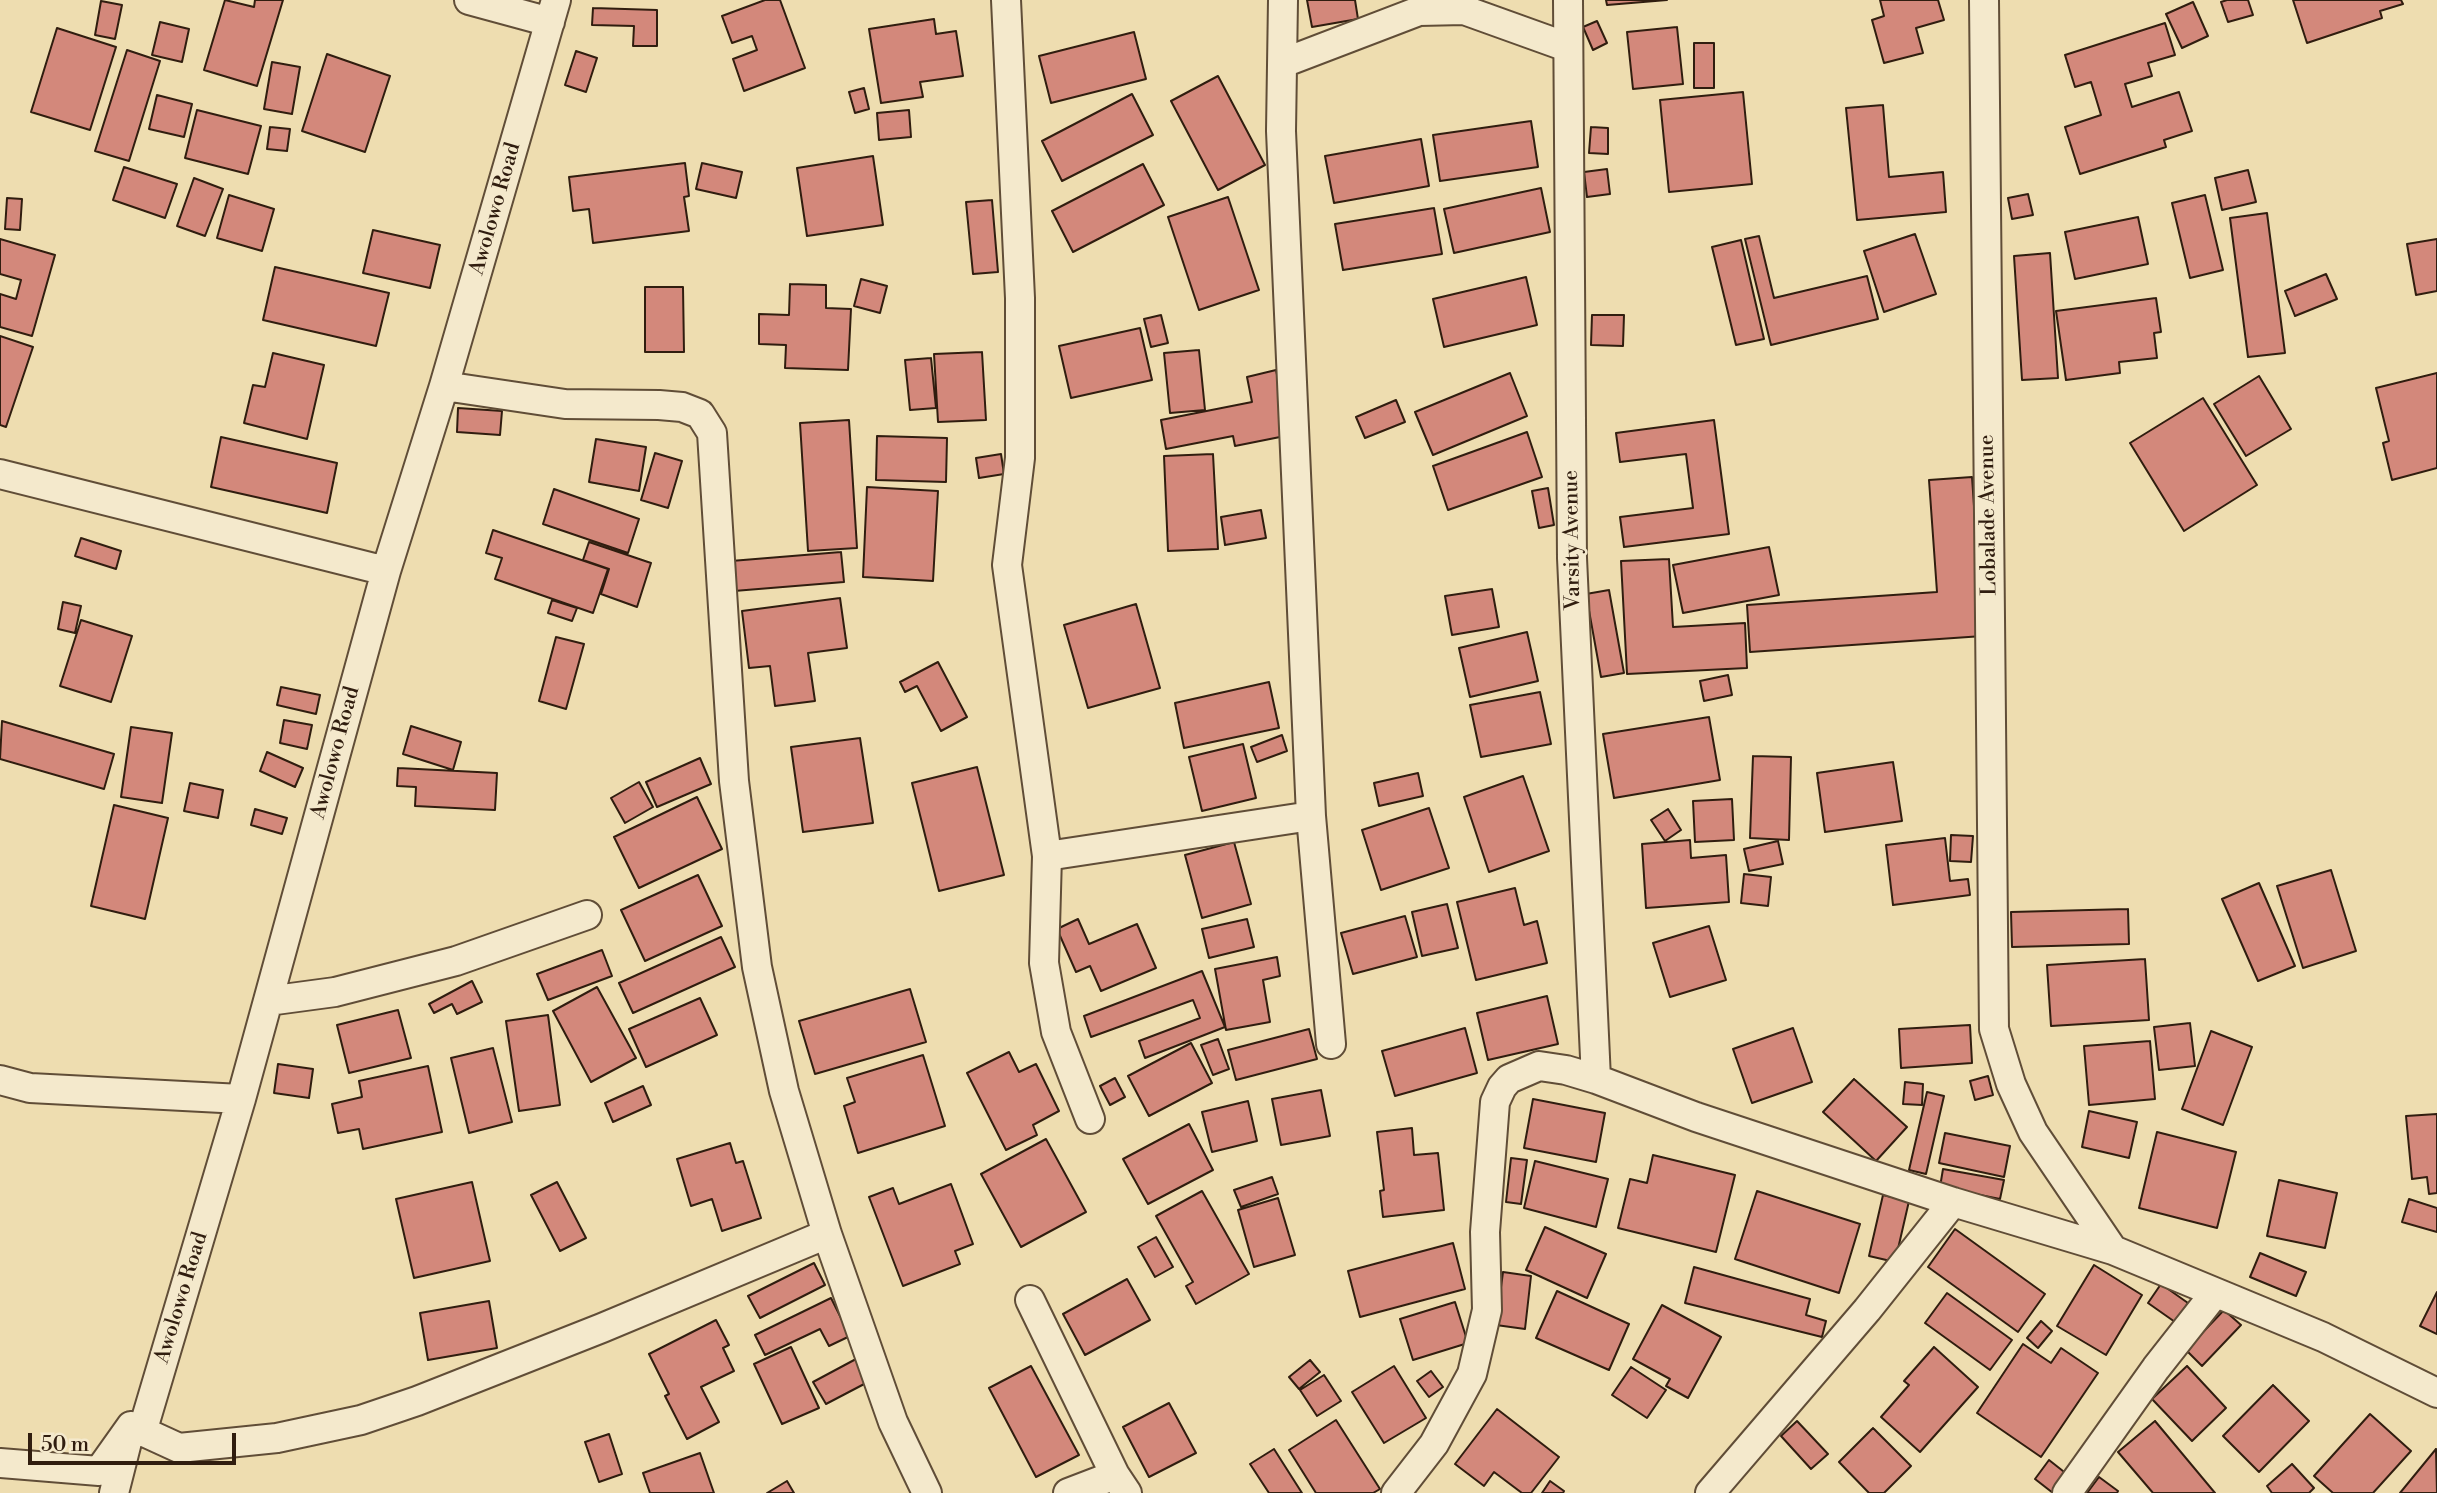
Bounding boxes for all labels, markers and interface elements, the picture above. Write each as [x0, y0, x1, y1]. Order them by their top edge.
street label: Awolowo Road [465, 140, 527, 278]
street label: Lobalade Avenue [1975, 434, 2003, 596]
street label: Varsity Avenue [1559, 470, 1587, 610]
street label: Awolowo Road [306, 684, 366, 822]
street label: Awolowo Road [150, 1229, 214, 1367]
scale bar [32, 1420, 240, 1464]
text: 50 m [41, 1432, 89, 1458]

